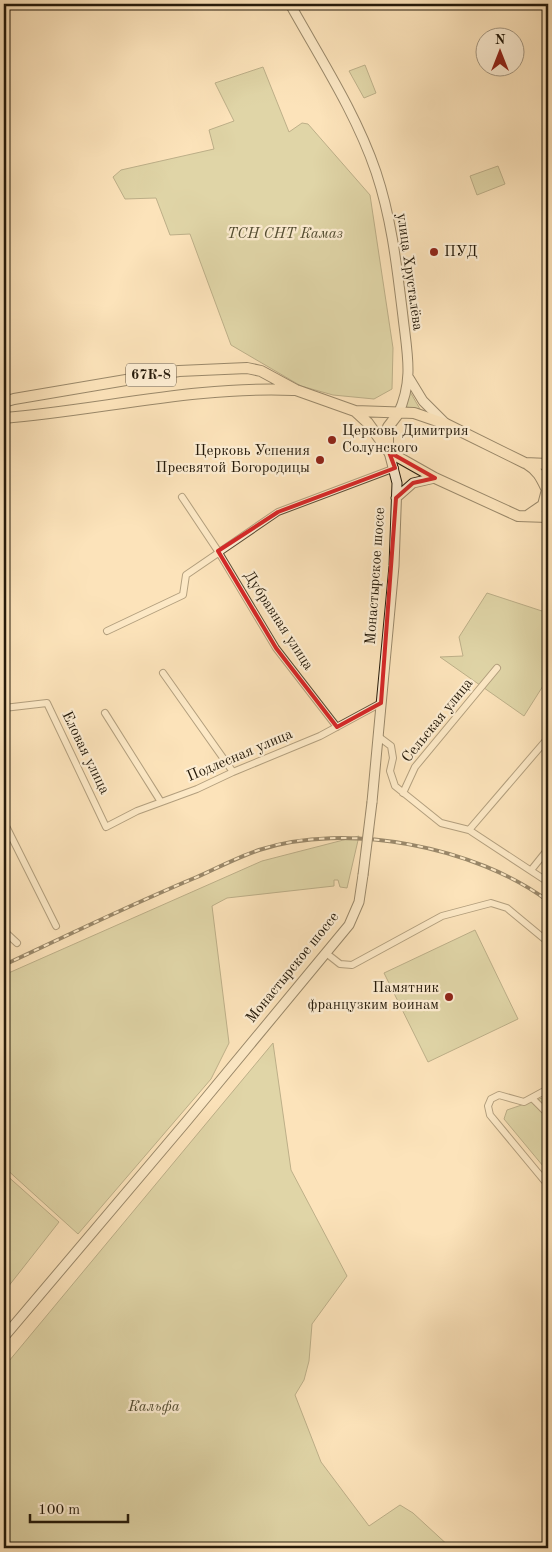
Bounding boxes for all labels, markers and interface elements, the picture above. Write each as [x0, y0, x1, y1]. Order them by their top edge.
north arrow [474, 28, 524, 78]
text: N [495, 33, 506, 47]
street label: улица Хрусталёва [393, 212, 425, 332]
park label: ТСН СНТ Камаз [227, 227, 343, 242]
place label: ПУД [444, 245, 478, 260]
marker: ПУД [428, 246, 440, 258]
road number: 67К-8 [126, 364, 176, 386]
place label: Церковь Димитрия Солунского [342, 424, 469, 456]
marker: Церковь Димитрия Солунского [326, 434, 338, 446]
place label: Церковь Успения Пресвятой Богородицы [156, 444, 310, 476]
marker: Церковь Успения Пресвятой Богородицы [314, 454, 326, 466]
street label: Монастырское шоссе [364, 507, 388, 645]
street label: Дубравная улица [240, 569, 316, 674]
street label: Сельская улица [400, 676, 477, 766]
street label: Еловая улица [58, 709, 112, 797]
street label: Подлесная улица [185, 727, 296, 785]
street label: Монастырское шоссе [244, 910, 342, 1026]
place label: Памятник французким воинам [308, 981, 439, 1013]
marker: Памятник французким воинам [443, 991, 455, 1003]
park label: Кальфа [127, 1400, 180, 1415]
scale bar [30, 1492, 128, 1524]
text: 100 m [38, 1503, 80, 1518]

